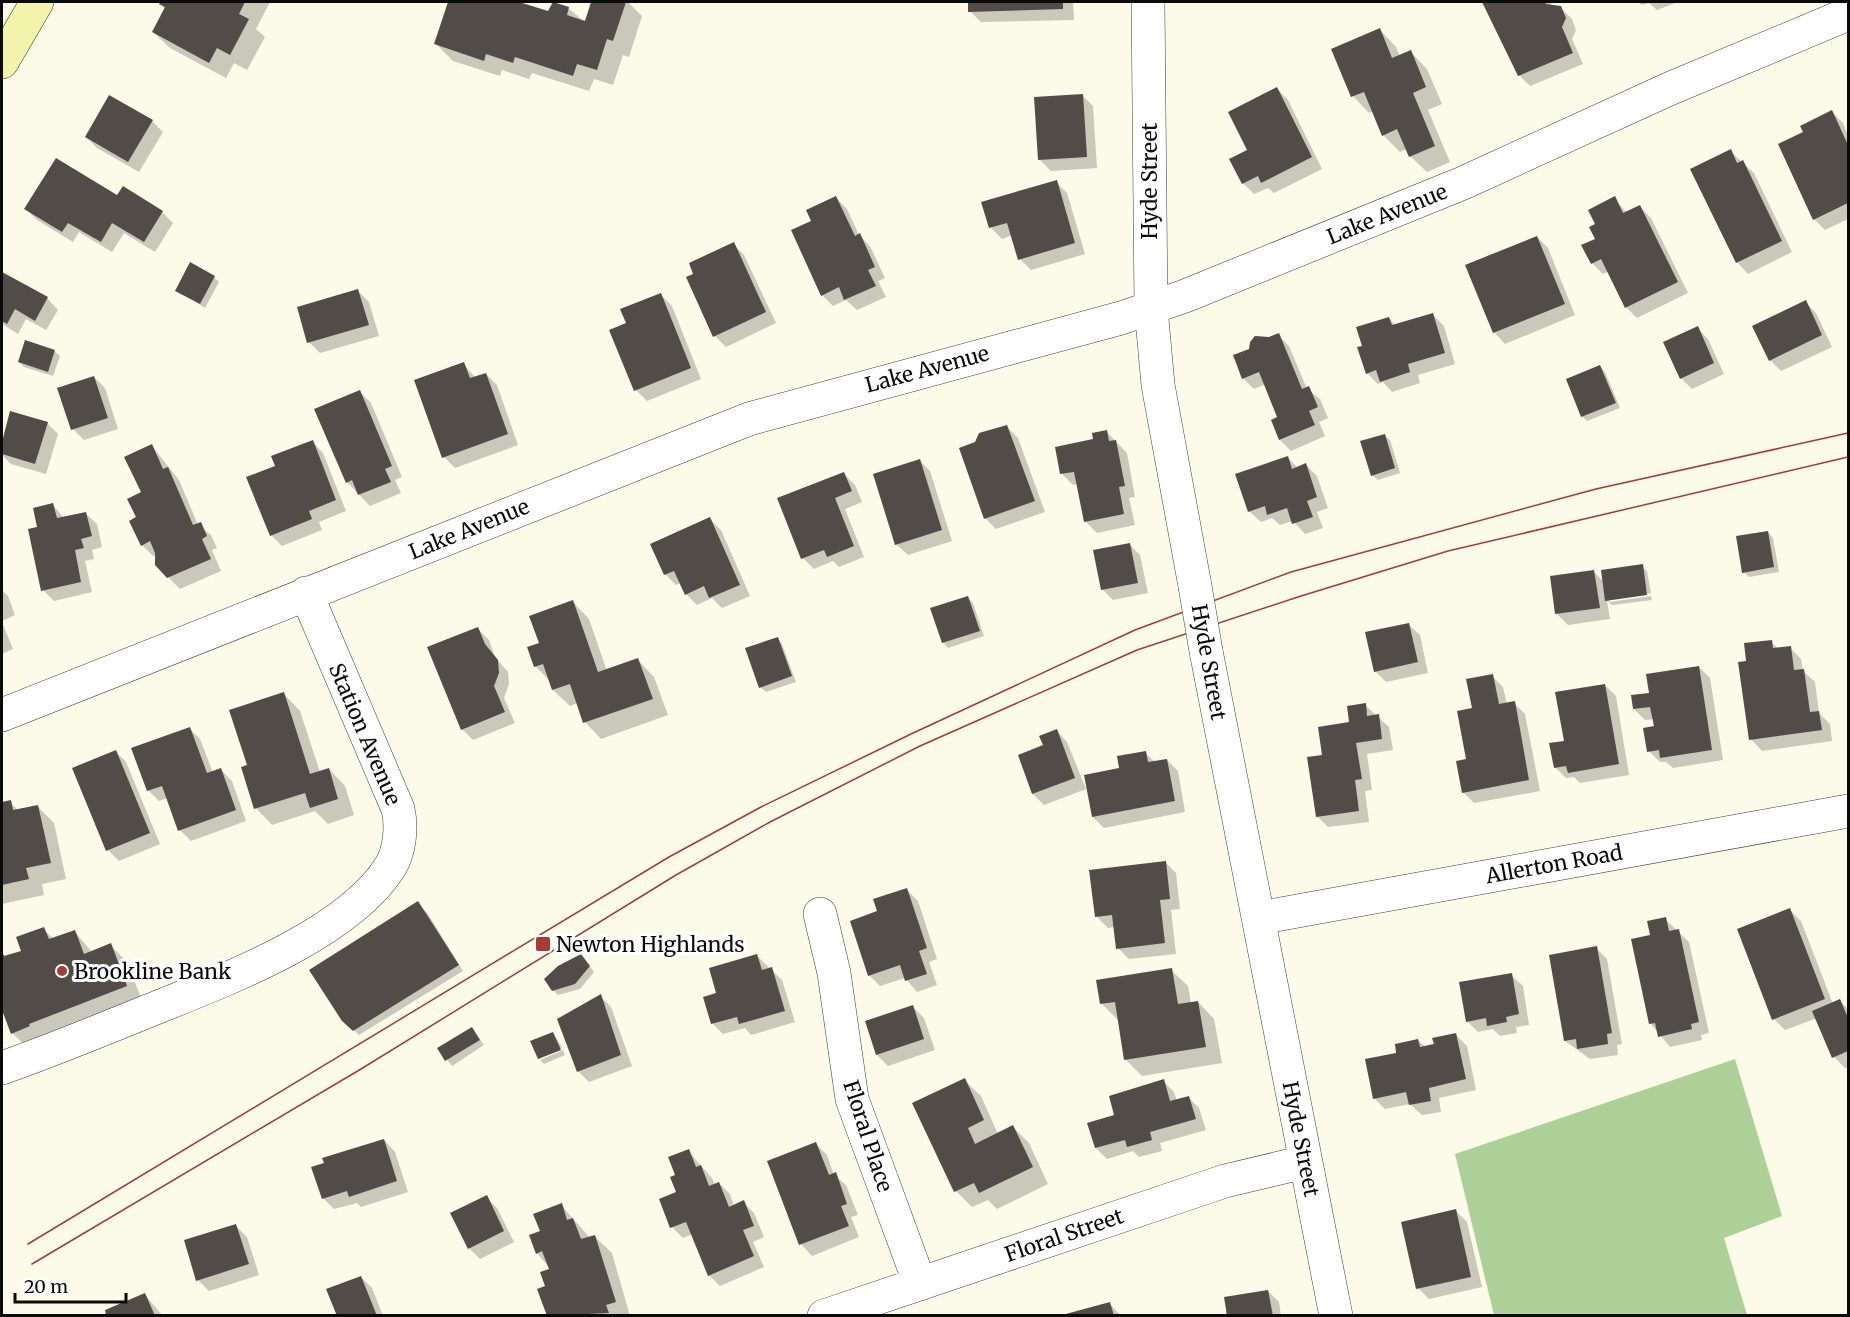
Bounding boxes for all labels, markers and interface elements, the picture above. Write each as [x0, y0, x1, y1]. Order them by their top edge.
street label: Hyde Street [1136, 122, 1163, 240]
street label: Lake Avenue [1323, 178, 1451, 250]
street label: Lake Avenue [862, 339, 992, 399]
street label: Lake Avenue [405, 493, 533, 565]
street label: Hyde Street [1186, 602, 1232, 722]
street label: Station Avenue [323, 659, 407, 809]
street label: Allerton Road [1483, 839, 1625, 889]
place label: Newton Highlands [556, 931, 745, 958]
marker: Newton Highlands [534, 935, 552, 953]
place label: Brookline Bank [74, 958, 232, 985]
marker: Brookline Bank [55, 964, 69, 978]
street label: Floral Place [837, 1077, 899, 1195]
street label: Hyde Street [1277, 1079, 1325, 1199]
street label: Floral Street [1001, 1202, 1127, 1268]
scale bar [15, 1266, 126, 1304]
text: 20 m [24, 1275, 68, 1298]

